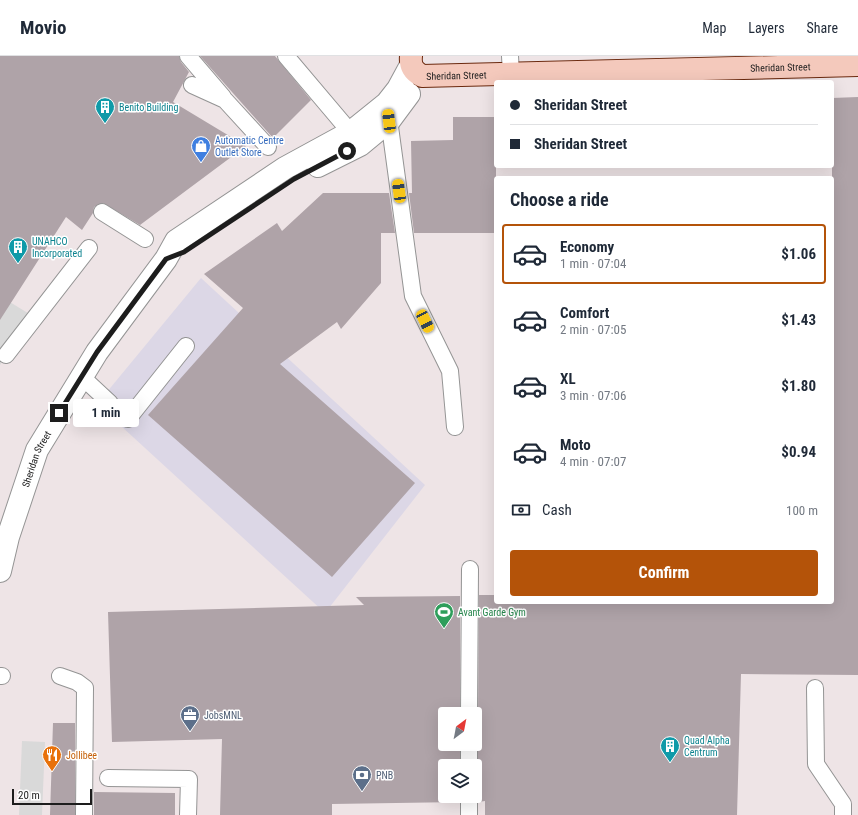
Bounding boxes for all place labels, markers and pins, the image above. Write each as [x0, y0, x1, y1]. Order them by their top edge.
building icon: Benito Building [94, 96, 116, 124]
place label: Benito Building [119, 102, 178, 113]
shop icon: Automatic Centre Outlet Store [190, 135, 212, 163]
place label: Automatic Centre Outlet Store [215, 135, 284, 158]
building icon: UNAHCO Incorporated [7, 236, 29, 264]
place label: UNAHCO Incorporated [32, 236, 82, 259]
sports icon: Avant Garde Gym [433, 601, 455, 629]
place label: Avant Garde Gym [458, 607, 526, 618]
office icon: JobsMNL [179, 704, 201, 732]
place label: JobsMNL [204, 710, 242, 721]
building icon: Quad Alpha Centrum [659, 735, 681, 763]
place label: Quad Alpha Centrum [684, 735, 730, 758]
restaurant icon: Jollibee [41, 744, 63, 772]
place label: Jollibee [66, 750, 97, 761]
bank icon: PNB [351, 764, 373, 792]
place label: PNB [376, 770, 393, 781]

